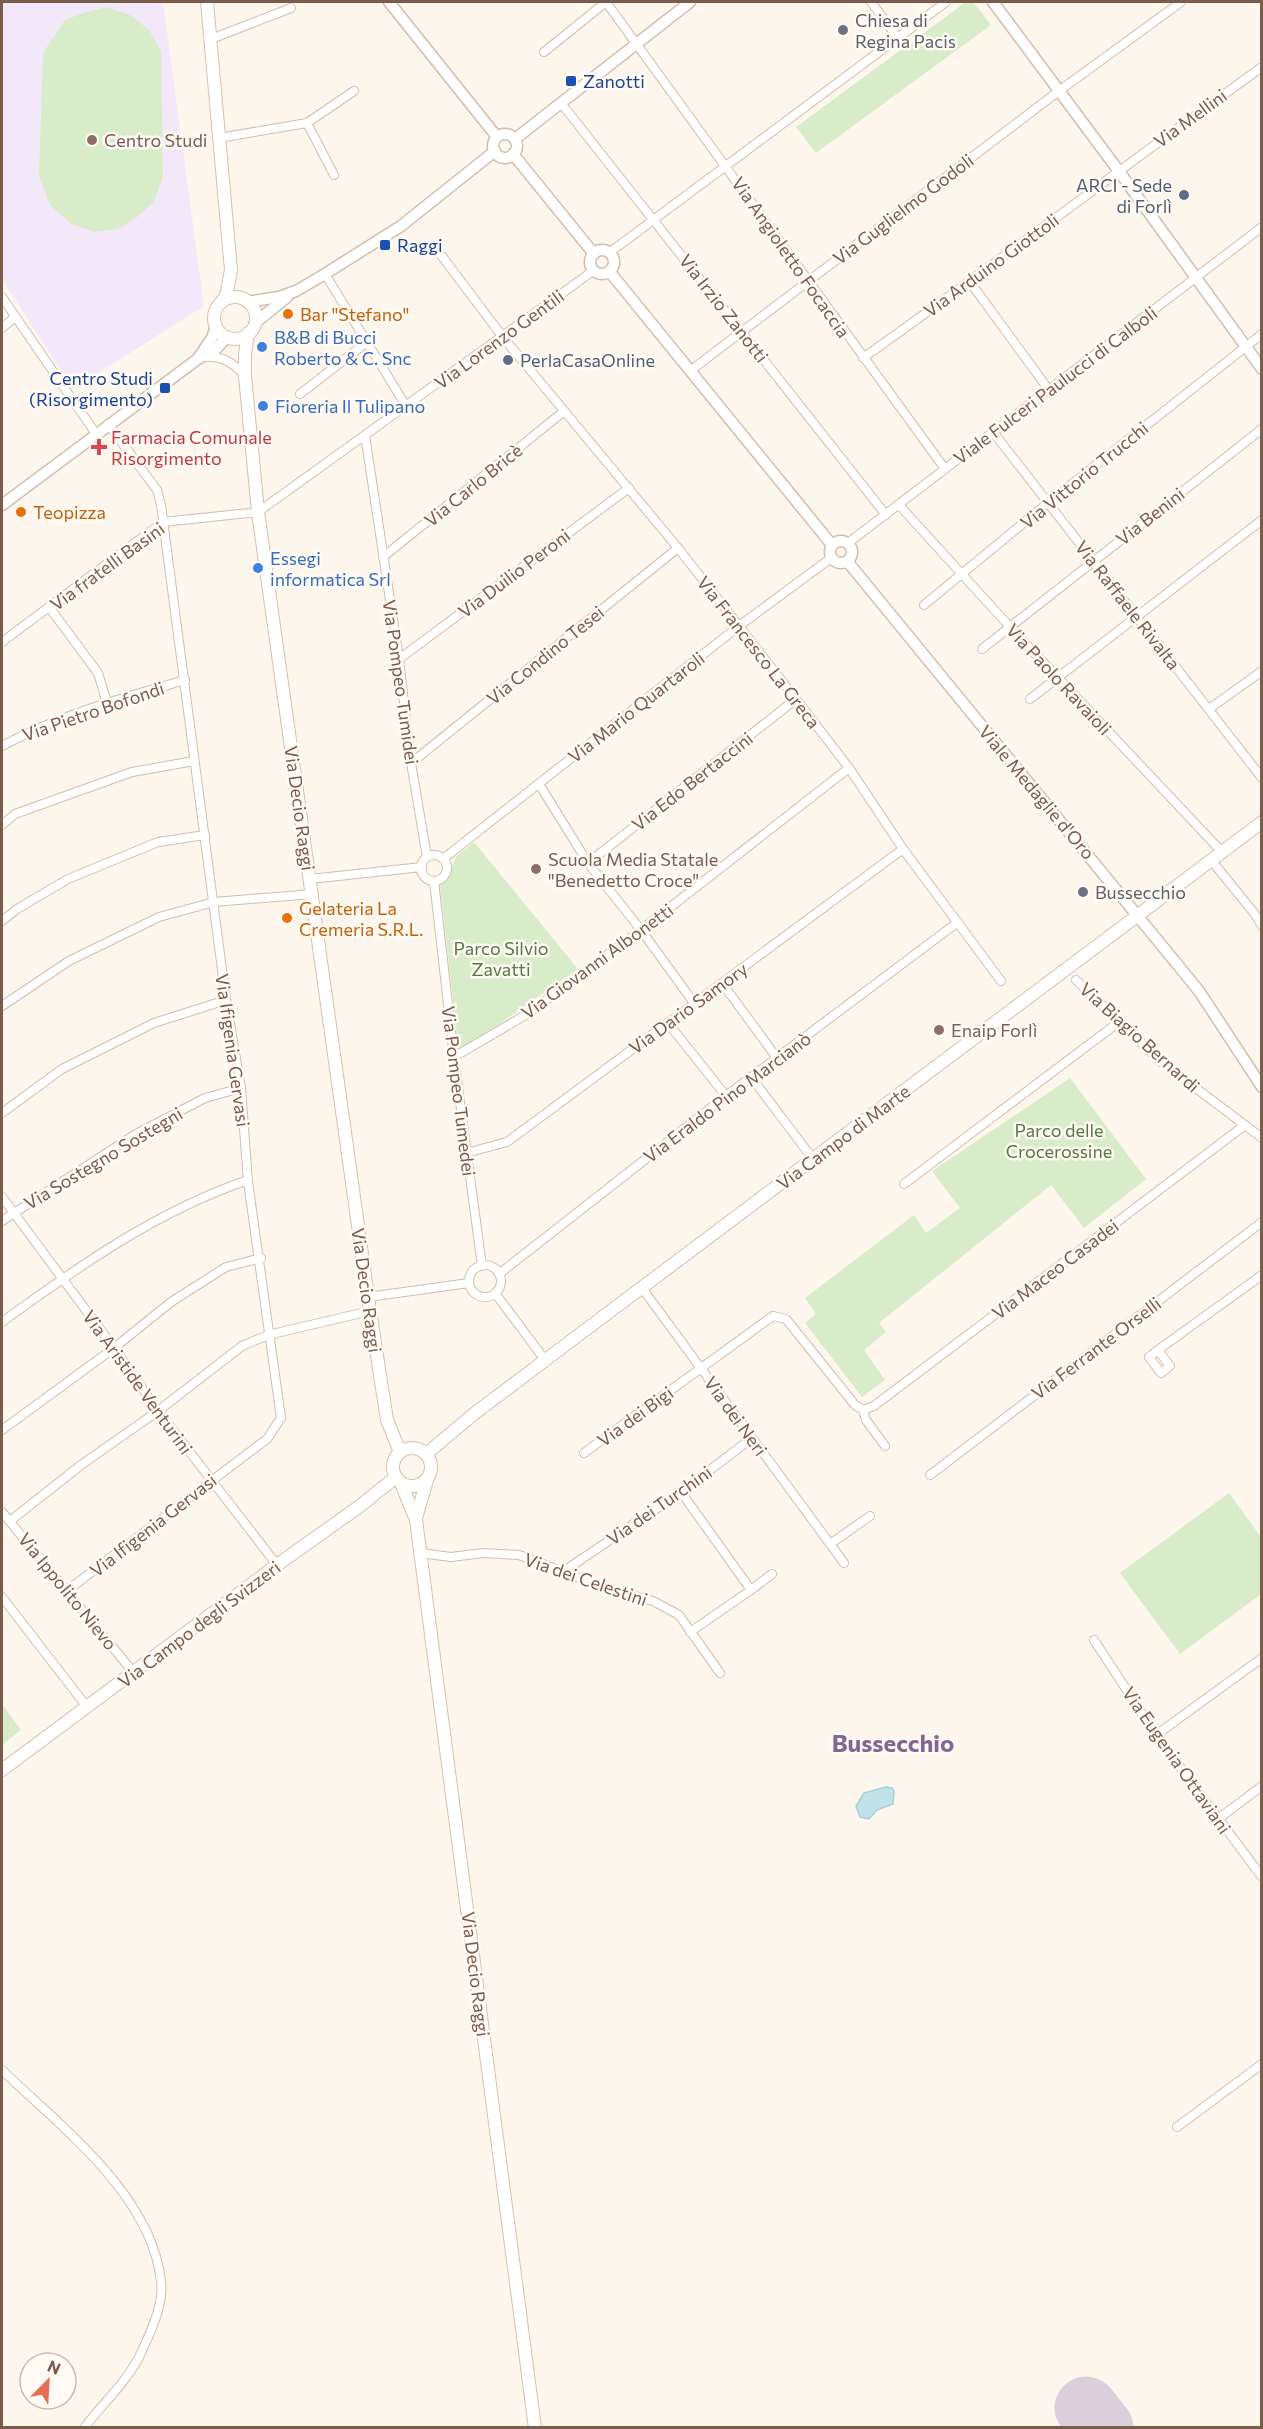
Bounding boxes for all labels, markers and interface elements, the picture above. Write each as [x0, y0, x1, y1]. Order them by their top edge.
place label: Chiesa di Regina Pacis [855, 9, 956, 52]
marker: Chiesa di Regina Pacis [836, 23, 850, 37]
place label: Zanotti [583, 70, 645, 92]
marker: Zanotti [564, 74, 578, 88]
street label: Via Mellini [1149, 84, 1231, 152]
place label: Centro Studi [104, 129, 207, 151]
marker: Centro Studi [85, 133, 99, 147]
street label: Via Guglielmo Godoli [828, 149, 978, 269]
street label: Via Angioletto Focaccia [727, 172, 855, 342]
place label: ARCI - Sede di Forlì [1076, 174, 1172, 217]
marker: ARCI - Sede di Forlì [1177, 188, 1191, 202]
street label: Via Arduino Giottoli [919, 209, 1063, 321]
place label: Raggi [397, 234, 443, 256]
marker: Raggi [378, 238, 392, 252]
street label: Via Irzio Zanotti [675, 249, 773, 367]
street label: Via Lorenzo Gentili [430, 285, 568, 393]
street label: Viale Fulceri Paulucci di Calboli [949, 301, 1161, 469]
place label: Bar "Stefano" [300, 303, 409, 325]
marker: Bar "Stefano" [281, 307, 295, 321]
place label: B&B di Bucci Roberto & C. Snc [274, 326, 412, 369]
marker: B&B di Bucci Roberto & C. Snc [255, 340, 269, 354]
place label: PerlaCasaOnline [520, 349, 655, 371]
marker: PerlaCasaOnline [501, 353, 515, 367]
place label: Centro Studi (Risorgimento) [29, 367, 153, 410]
marker: Centro Studi (Risorgimento) [158, 381, 172, 395]
place label: Fioreria Il Tulipano [275, 395, 425, 417]
marker: Fioreria Il Tulipano [256, 399, 270, 413]
street label: Via Vittorio Trucchi [1016, 417, 1152, 533]
place label: Farmacia Comunale Risorgimento [111, 426, 272, 469]
street label: Via Carlo Bricè [420, 439, 526, 531]
marker: Farmacia Comunale Risorgimento [92, 440, 106, 454]
street label: Via Benini [1111, 482, 1189, 550]
place label: Teopizza [33, 501, 106, 523]
marker: Teopizza [14, 505, 28, 519]
street label: Via fratelli Basini [45, 517, 169, 615]
street label: Via Duilio Peroni [454, 524, 574, 622]
street label: Via Raffaele Rivalta [1071, 536, 1185, 674]
place label: Essegi informatica Srl [270, 547, 391, 590]
marker: Essegi informatica Srl [251, 561, 265, 575]
street label: Via Francesco La Greca [693, 571, 825, 733]
street label: Via Pompeo Tumidei [379, 598, 423, 766]
street label: Via Condino Tesei [482, 601, 608, 709]
street label: Via Paolo Ravaioli [1002, 619, 1116, 739]
street label: Via Mario Quartaroli [563, 647, 709, 767]
street label: Via Pietro Bofondi [19, 676, 167, 746]
street label: Viale Medaglie d'Oro [974, 720, 1100, 864]
street label: Via Edo Bertaccini [627, 727, 757, 835]
street label: Via Decio Raggi [280, 744, 320, 872]
place label: Scuola Media Statale "Benedetto Croce" [548, 848, 718, 891]
marker: Scuola Media Statale "Benedetto Croce" [529, 862, 543, 876]
place label: Bussecchio [1095, 881, 1186, 903]
marker: Bussecchio [1076, 885, 1090, 899]
place label: Gelateria La Cremeria S.R.L. [299, 897, 423, 940]
street label: Via Giovanni Albonetti [517, 898, 677, 1024]
marker: Gelateria La Cremeria S.R.L. [280, 911, 294, 925]
park label: Parco Silvio Zavatti [453, 937, 549, 980]
street label: Via Dario Samory [624, 958, 752, 1058]
street label: Via Ifigenia Gervasi [211, 972, 255, 1128]
street label: Via Biagio Bernardi [1075, 977, 1205, 1097]
street label: Via Pompeo Tumedei [438, 1005, 480, 1177]
place label: Enaip Forlì [951, 1019, 1037, 1041]
marker: Enaip Forlì [932, 1023, 946, 1037]
street label: Via Eraldo Pino Marcianò [639, 1027, 815, 1167]
street label: Via Campo di Marte [772, 1080, 914, 1194]
street label: Via Sostegno Sostegni [20, 1102, 186, 1214]
park label: Parco delle Crocerossine [1006, 1119, 1112, 1162]
street label: Via Maceo Casadei [987, 1214, 1123, 1324]
street label: Via Decio Raggi [347, 1226, 387, 1354]
street label: Via Ferrante Orselli [1027, 1292, 1165, 1404]
street label: Via Aristide Venturini [78, 1306, 198, 1458]
street label: Via dei Neri [700, 1372, 772, 1460]
street label: Via dei Bigi [593, 1381, 677, 1451]
street label: Via dei Turchini [602, 1461, 716, 1549]
street label: Via Ifigenia Gervasi [85, 1469, 221, 1581]
street label: Via Ippolito Nievo [14, 1528, 122, 1654]
street label: Via dei Celestini [522, 1548, 650, 1610]
street label: Via Campo degli Svizzeri [113, 1556, 285, 1692]
street label: Via Eugenia Ottaviani [1118, 1682, 1236, 1838]
district label: Bussecchio [832, 1728, 954, 1757]
street label: Via Decio Raggi [457, 1910, 495, 2038]
north arrow [18, 2351, 78, 2411]
text: N [45, 2356, 64, 2378]

